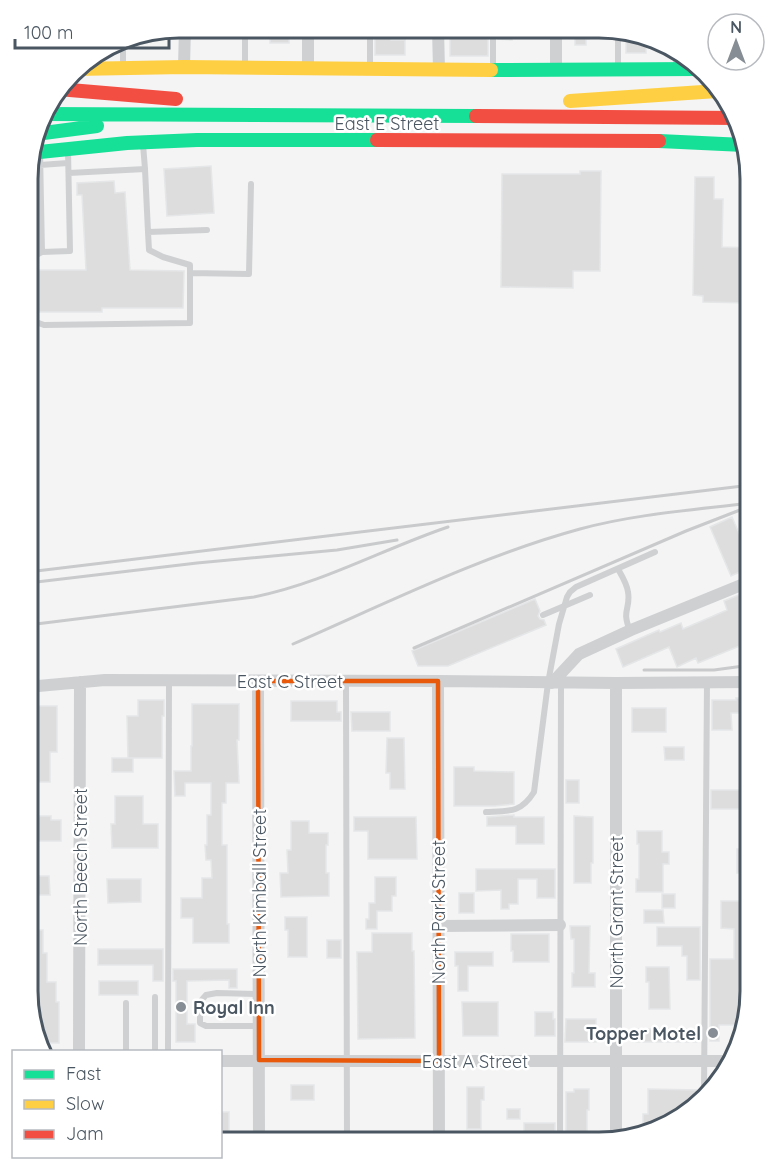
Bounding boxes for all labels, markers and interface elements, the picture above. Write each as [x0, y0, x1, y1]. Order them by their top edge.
scale bar [15, 12, 170, 50]
north arrow [706, 12, 766, 72]
text: N [730, 17, 742, 37]
text: 100 m [24, 21, 73, 44]
street label: East E Street [335, 112, 439, 135]
street label: East C Street [237, 670, 343, 693]
street label: North Beech Street [69, 788, 92, 946]
street label: North Kimball Street [248, 809, 271, 977]
street label: North Grant Street [605, 836, 628, 988]
street label: North Park Street [427, 840, 450, 984]
place label: Royal Inn [193, 996, 275, 1019]
marker: Royal Inn [174, 1000, 188, 1014]
place label: Topper Motel [586, 1022, 701, 1045]
marker: Topper Motel [706, 1026, 720, 1040]
legend [12, 1050, 222, 1158]
street label: East A Street [422, 1050, 528, 1073]
text: Fast [66, 1062, 101, 1085]
text: Slow [66, 1092, 104, 1115]
text: Jam [66, 1122, 104, 1145]

